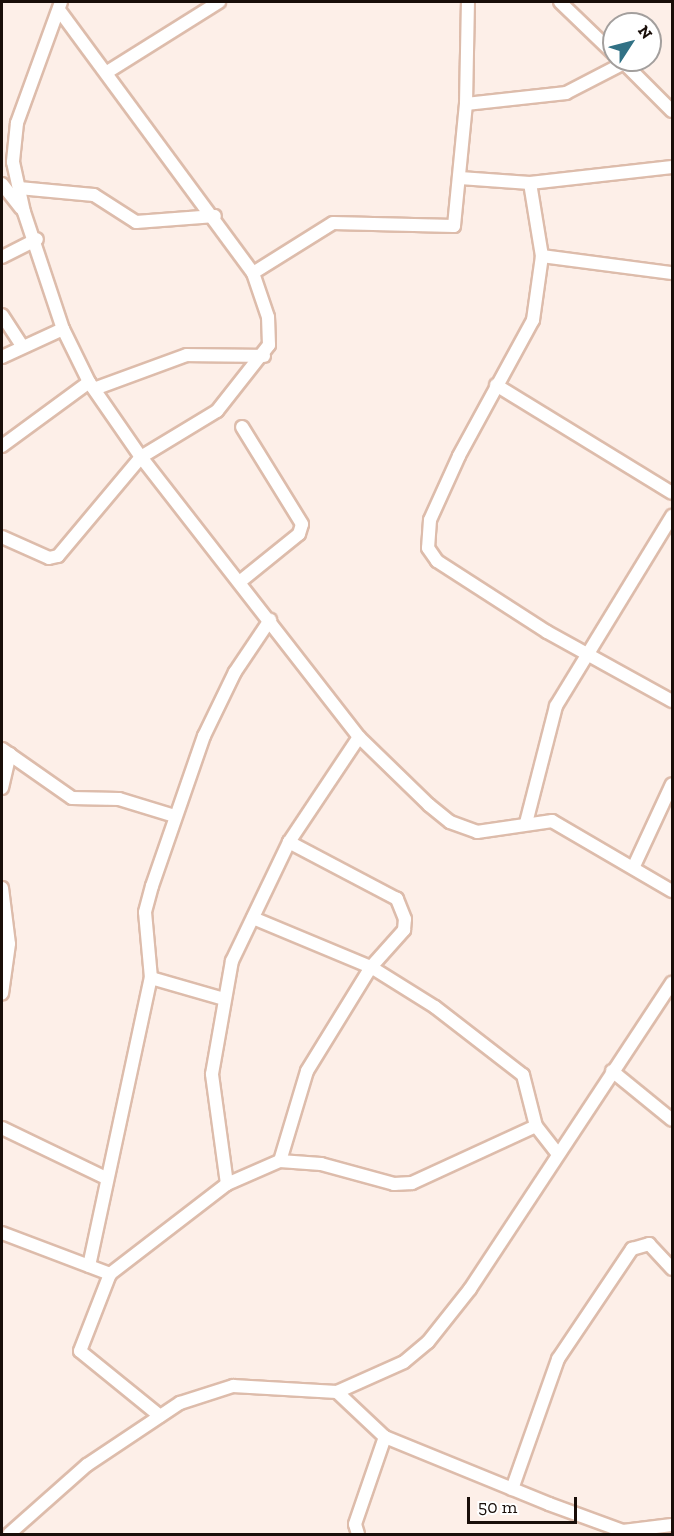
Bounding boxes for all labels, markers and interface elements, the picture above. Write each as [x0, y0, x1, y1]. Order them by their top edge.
north arrow [602, 12, 662, 72]
text: N [634, 22, 657, 43]
scale bar [470, 1485, 580, 1523]
text: 50 m [478, 1496, 517, 1518]

